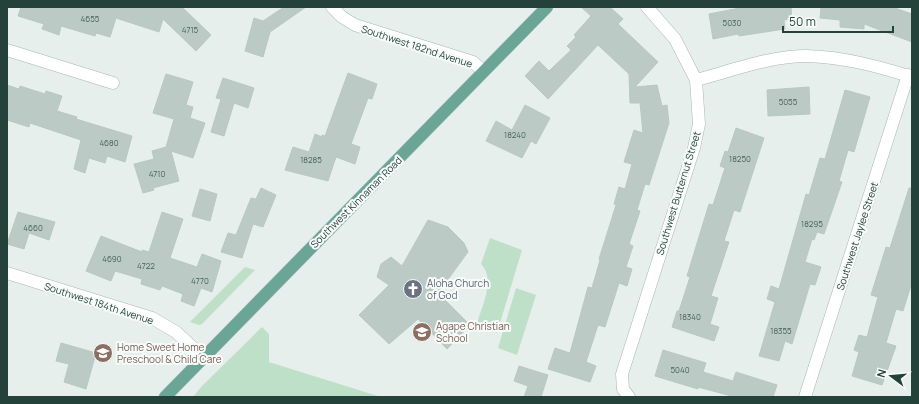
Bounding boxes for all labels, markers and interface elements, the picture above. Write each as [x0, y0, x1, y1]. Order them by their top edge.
scale bar [783, 8, 893, 34]
house number: 4655 [81, 13, 100, 24]
text: 50 m [789, 13, 816, 30]
house number: 5030 [723, 17, 742, 28]
street label: Southwest 182nd Avenue [360, 21, 474, 71]
house number: 4715 [182, 24, 199, 35]
house number: 5055 [779, 96, 798, 107]
house number: 18240 [504, 129, 526, 140]
street label: Southwest Butternut Street [652, 129, 704, 257]
house number: 4680 [99, 137, 119, 148]
street label: Southwest Kinnaman Road [307, 153, 405, 251]
house number: 18250 [729, 153, 751, 164]
house number: 18285 [300, 154, 322, 165]
house number: 4710 [149, 168, 165, 179]
street label: Southwest Jaylee Street [833, 180, 881, 292]
house number: 18295 [801, 218, 823, 229]
house number: 4660 [23, 222, 43, 233]
house number: 4690 [102, 253, 122, 264]
house number: 4722 [137, 260, 155, 271]
house number: 4770 [191, 275, 209, 286]
place label: Aloha Church of God [427, 276, 489, 302]
church icon: Aloha Church of God [402, 278, 424, 300]
street label: Southwest 184th Avenue [42, 279, 156, 327]
house number: 18340 [679, 311, 701, 322]
place label: Agape Christian School [436, 319, 510, 345]
school or university icon: Agape Christian School [411, 321, 433, 343]
house number: 18355 [770, 325, 792, 336]
place label: Home Sweet Home Preschool & Child Care [117, 340, 222, 366]
school or university icon: Home Sweet Home Preschool & Child Care [92, 342, 114, 364]
north arrow [871, 356, 911, 396]
house number: 5040 [670, 364, 690, 375]
text: N [873, 367, 889, 379]

